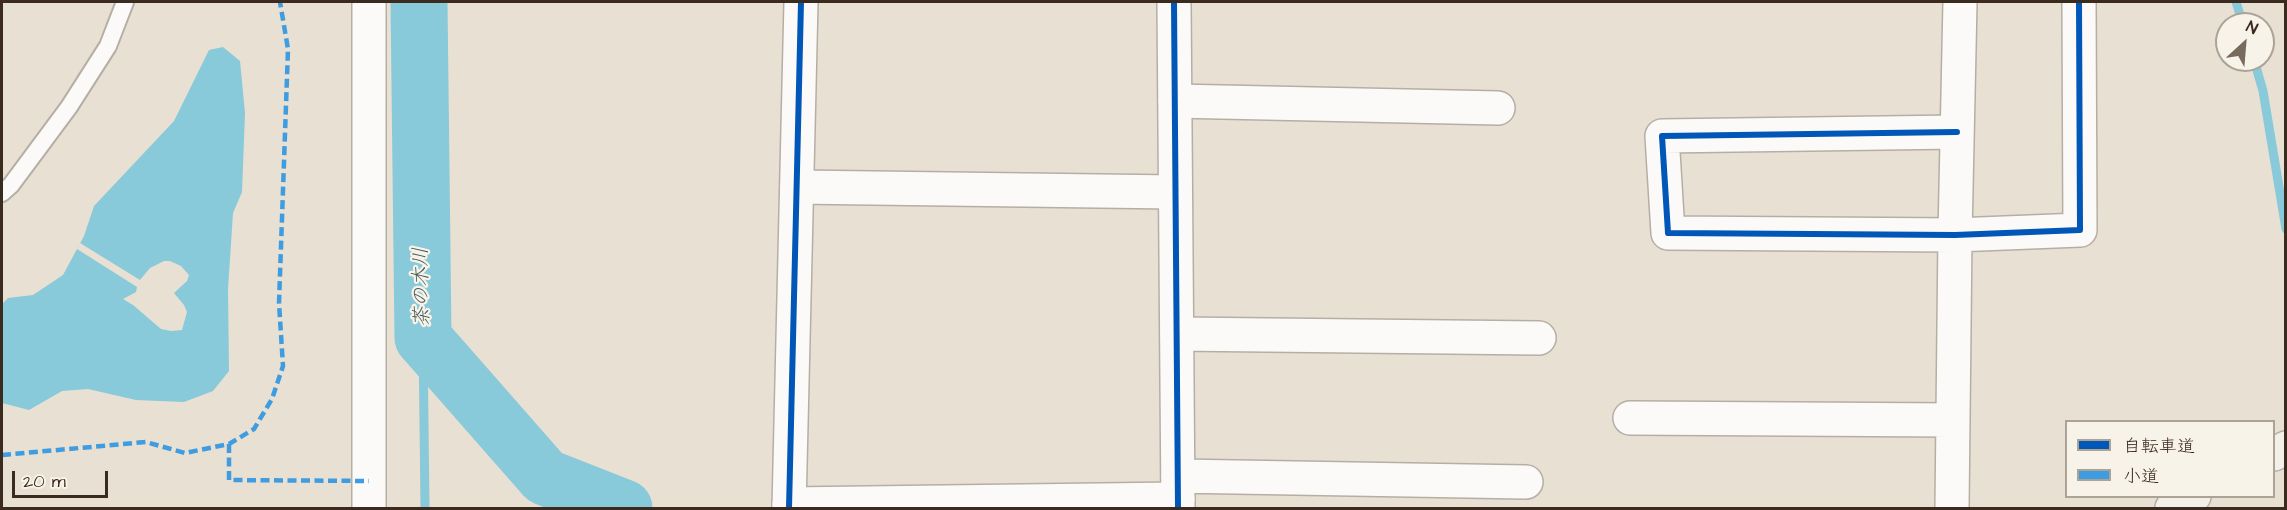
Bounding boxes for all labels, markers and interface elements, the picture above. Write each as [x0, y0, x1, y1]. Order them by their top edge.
north arrow [2215, 12, 2275, 72]
text: N [2243, 16, 2261, 40]
water label: 茶の木川 [410, 247, 436, 327]
legend [2065, 420, 2275, 498]
text: 自転車道 [2123, 434, 2195, 459]
scale bar [15, 459, 111, 497]
text: 小道 [2123, 464, 2159, 489]
text: 20 m [23, 469, 66, 494]

